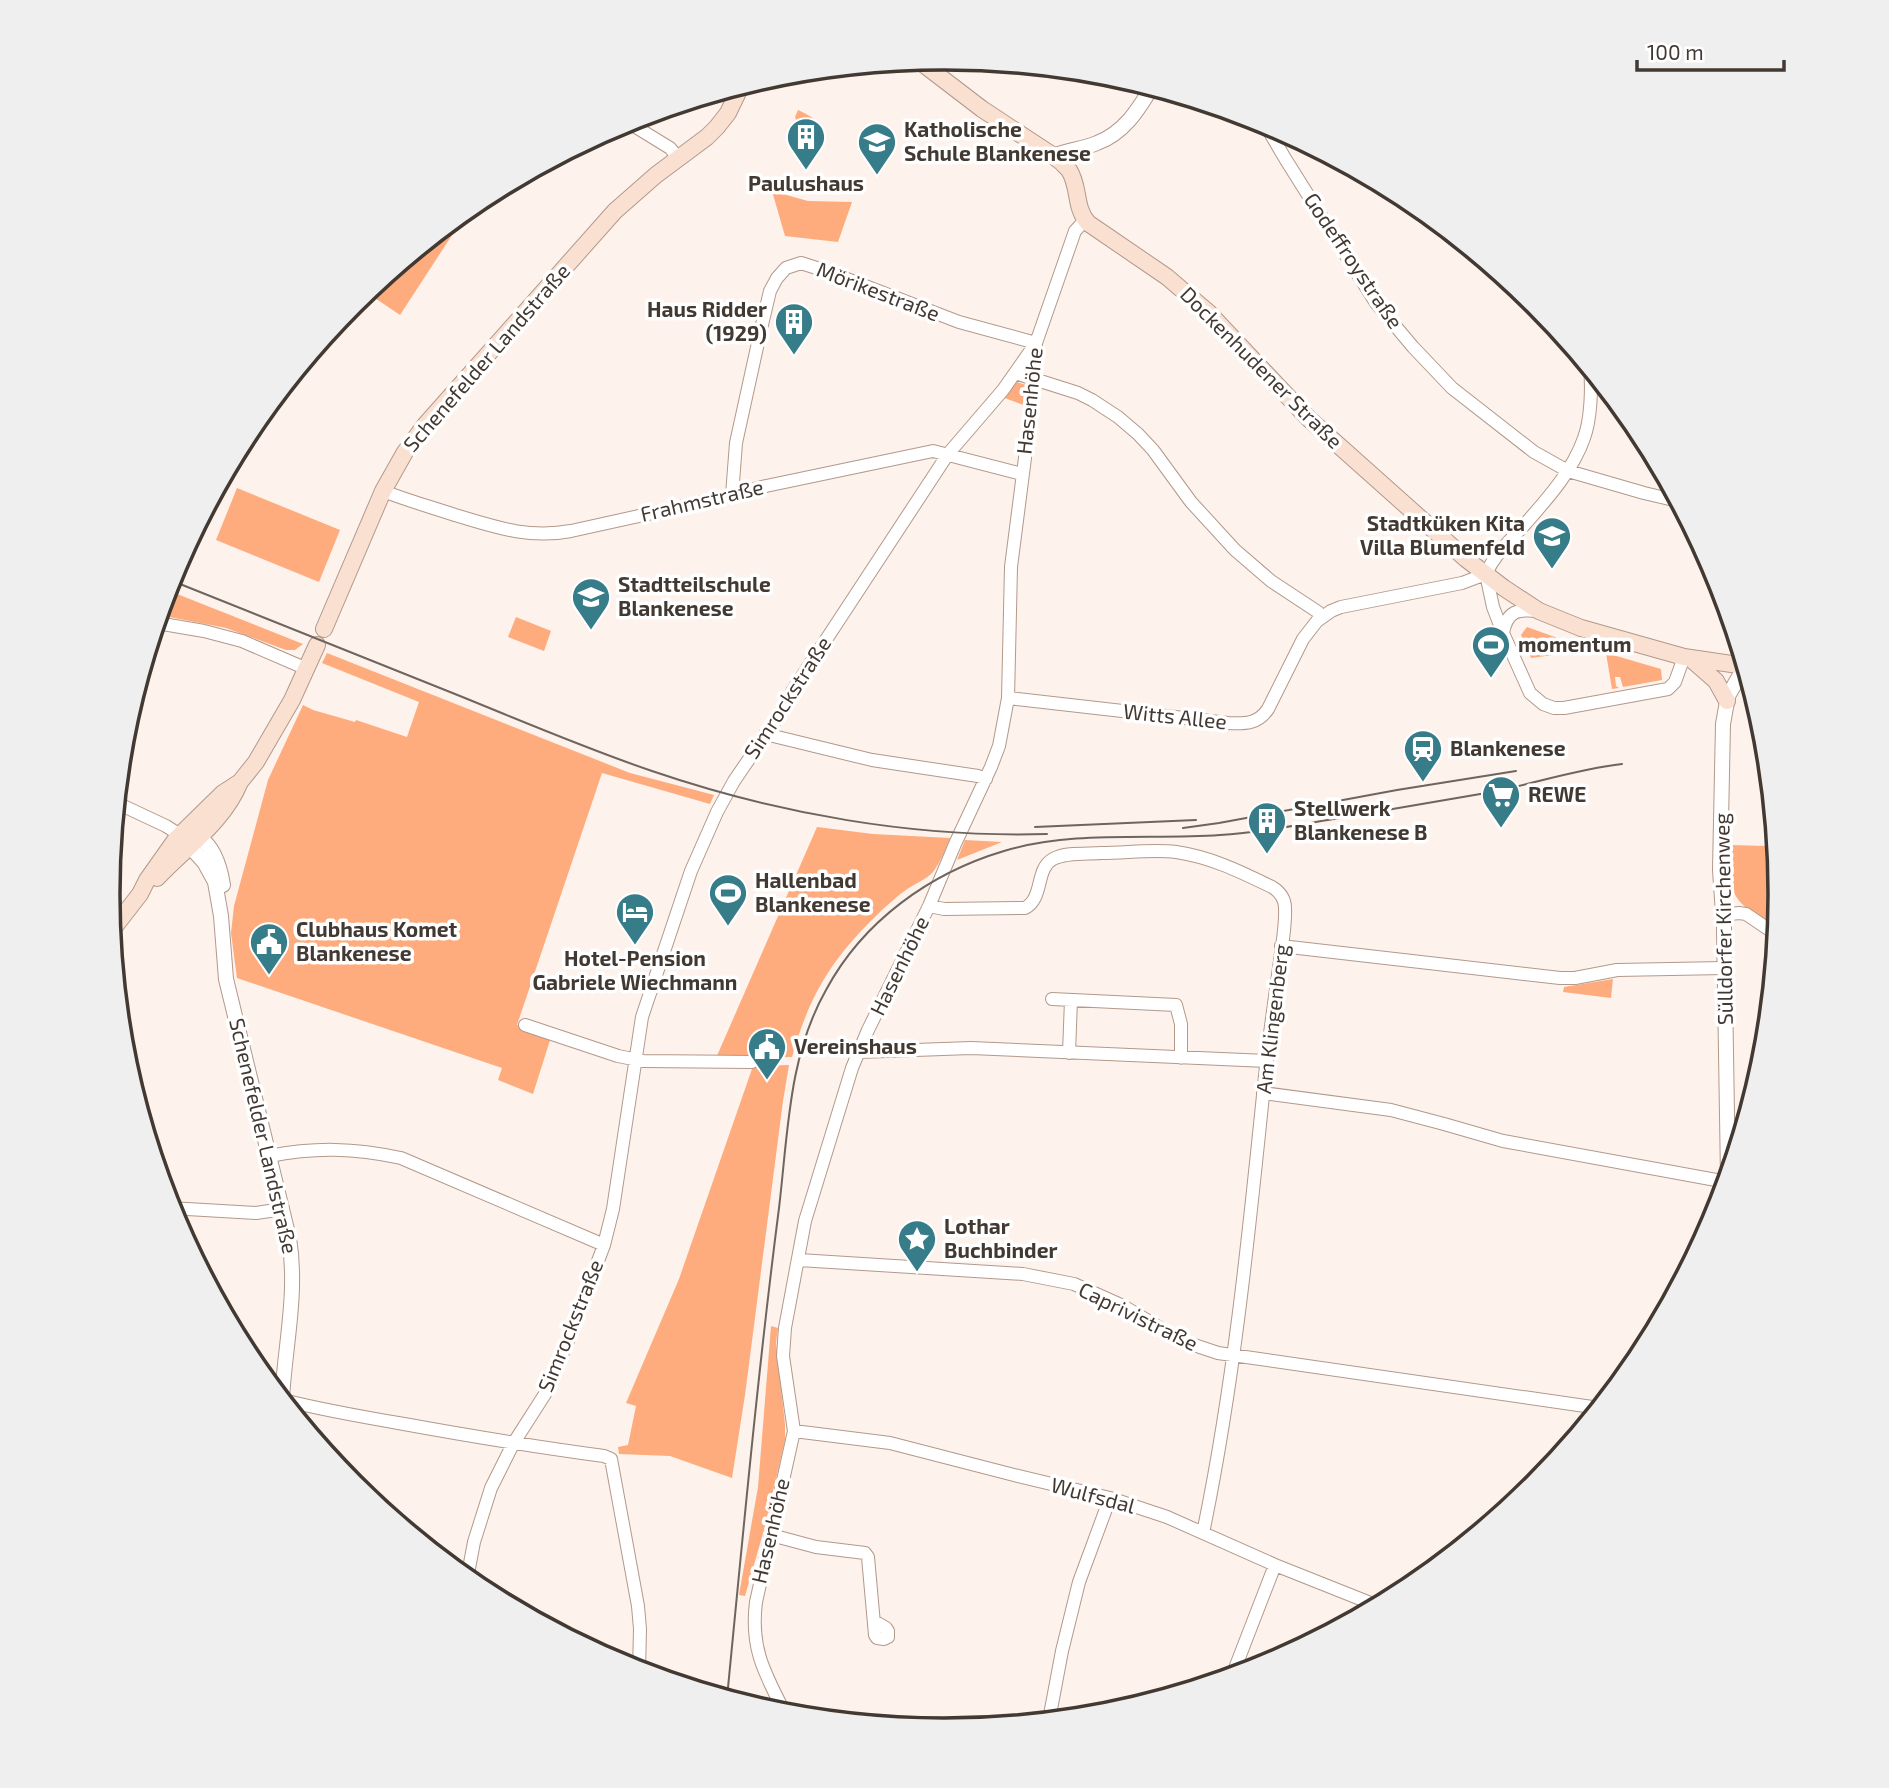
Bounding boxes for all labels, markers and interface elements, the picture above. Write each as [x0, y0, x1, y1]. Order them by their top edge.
scale bar [1637, 28, 1784, 72]
text: 100 m [1647, 39, 1704, 64]
building icon: Paulushaus [785, 116, 827, 171]
place label: Katholische Schule Blankenese [904, 116, 1091, 165]
school or university icon: Katholische Schule Blankenese [856, 121, 898, 176]
place label: Paulushaus [748, 170, 864, 195]
street label: Godeffroystraße [1300, 187, 1409, 333]
street label: Mörikestraße [814, 256, 944, 326]
street label: Schenefelder Landstraße [397, 258, 574, 456]
street label: Dockenhudener Straße [1176, 281, 1348, 453]
place label: Haus Ridder (1929) [647, 296, 767, 345]
building icon: Haus Ridder (1929) [773, 301, 815, 356]
street label: Hasenhöhe [1010, 346, 1047, 456]
street label: Frahmstraße [638, 473, 766, 526]
place label: Stadtküken Kita Villa Blumenfeld [1360, 510, 1525, 559]
school or university icon: Stadtküken Kita Villa Blumenfeld [1531, 515, 1573, 570]
place label: Stadtteilschule Blankenese [618, 571, 771, 620]
school or university icon: Stadtteilschule Blankenese [570, 576, 612, 631]
sports icon: momentum [1470, 624, 1512, 679]
street label: Simrockstraße [738, 631, 835, 763]
place label: momentum [1518, 631, 1631, 656]
street label: Witts Allee [1122, 698, 1228, 733]
station icon: Blankenese [1402, 728, 1444, 783]
place label: Blankenese [1450, 735, 1566, 760]
supermarket icon: REWE [1480, 774, 1522, 829]
place label: REWE [1528, 781, 1586, 806]
place label: Stellwerk Blankenese B [1294, 795, 1428, 844]
building icon: Stellwerk Blankenese B [1246, 800, 1288, 855]
street label: Sülldorfer Kirchenweg [1708, 812, 1737, 1025]
place label: Hallenbad Blankenese [755, 867, 871, 916]
sports icon: Hallenbad Blankenese [707, 872, 749, 927]
hotel icon: Hotel-Pension Gabriele Wiechmann [614, 891, 656, 946]
street label: Hasenhöhe [864, 912, 933, 1019]
place label: Clubhaus Komet Blankenese [296, 916, 458, 965]
public building icon: Clubhaus Komet Blankenese [248, 921, 290, 976]
street label: Am Klingenberg [1250, 942, 1293, 1095]
place label: Hotel-Pension Gabriele Wiechmann [533, 945, 737, 994]
street label: Schenefelder Landstraße [225, 1015, 304, 1256]
public building icon: Vereinshaus [746, 1026, 788, 1081]
place label: Vereinshaus [794, 1033, 917, 1058]
place label: Lothar Buchbinder [944, 1213, 1057, 1262]
place icon: Lothar Buchbinder [896, 1218, 938, 1273]
street label: Simrockstraße [532, 1256, 608, 1395]
street label: Caprivistraße [1075, 1276, 1202, 1355]
street label: Wulfsdal [1048, 1471, 1139, 1518]
street label: Hasenhöhe [745, 1476, 794, 1586]

